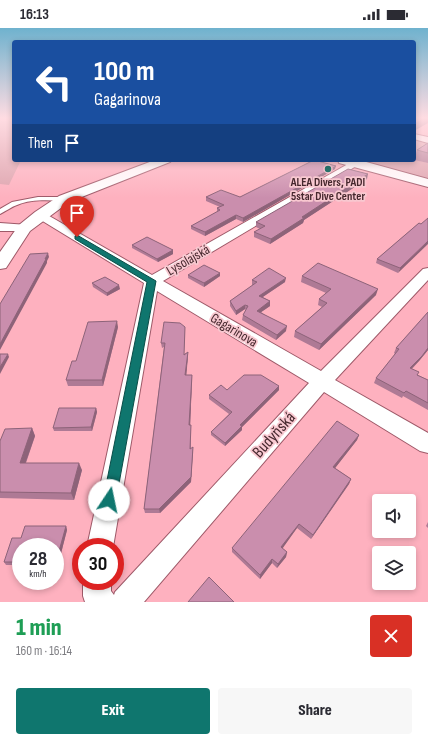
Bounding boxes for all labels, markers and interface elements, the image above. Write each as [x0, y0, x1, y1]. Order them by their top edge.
text: 16:13 [20, 5, 49, 24]
text: 100 m [94, 55, 155, 88]
icon: left [28, 56, 80, 108]
text: Gagarinova [94, 89, 161, 110]
icon: arrive [61, 132, 83, 154]
text: Then [28, 134, 53, 153]
marker: ALEA Divers, PADI 5star Dive Center [323, 164, 333, 174]
place label: ALEA Divers, PADI 5star Dive Center [290, 175, 365, 204]
pin [60, 196, 94, 237]
icon: arrive [66, 202, 88, 224]
street label: Lysolajská [163, 241, 213, 279]
street label: Gagarinova [207, 309, 261, 351]
street label: Budyňská [248, 408, 300, 462]
position arrow [88, 479, 130, 521]
map controls [372, 494, 416, 590]
button: sound [372, 494, 416, 538]
speed limit sign: 30 [72, 538, 124, 590]
button: layers [372, 546, 416, 590]
text: 28 [29, 547, 47, 571]
text: km/h [29, 568, 47, 580]
text: 1 min [16, 613, 62, 642]
button: close [370, 615, 412, 657]
text: 160 m · 16:14 [16, 643, 72, 659]
button: Exit [16, 688, 210, 734]
button: Share [218, 688, 412, 734]

